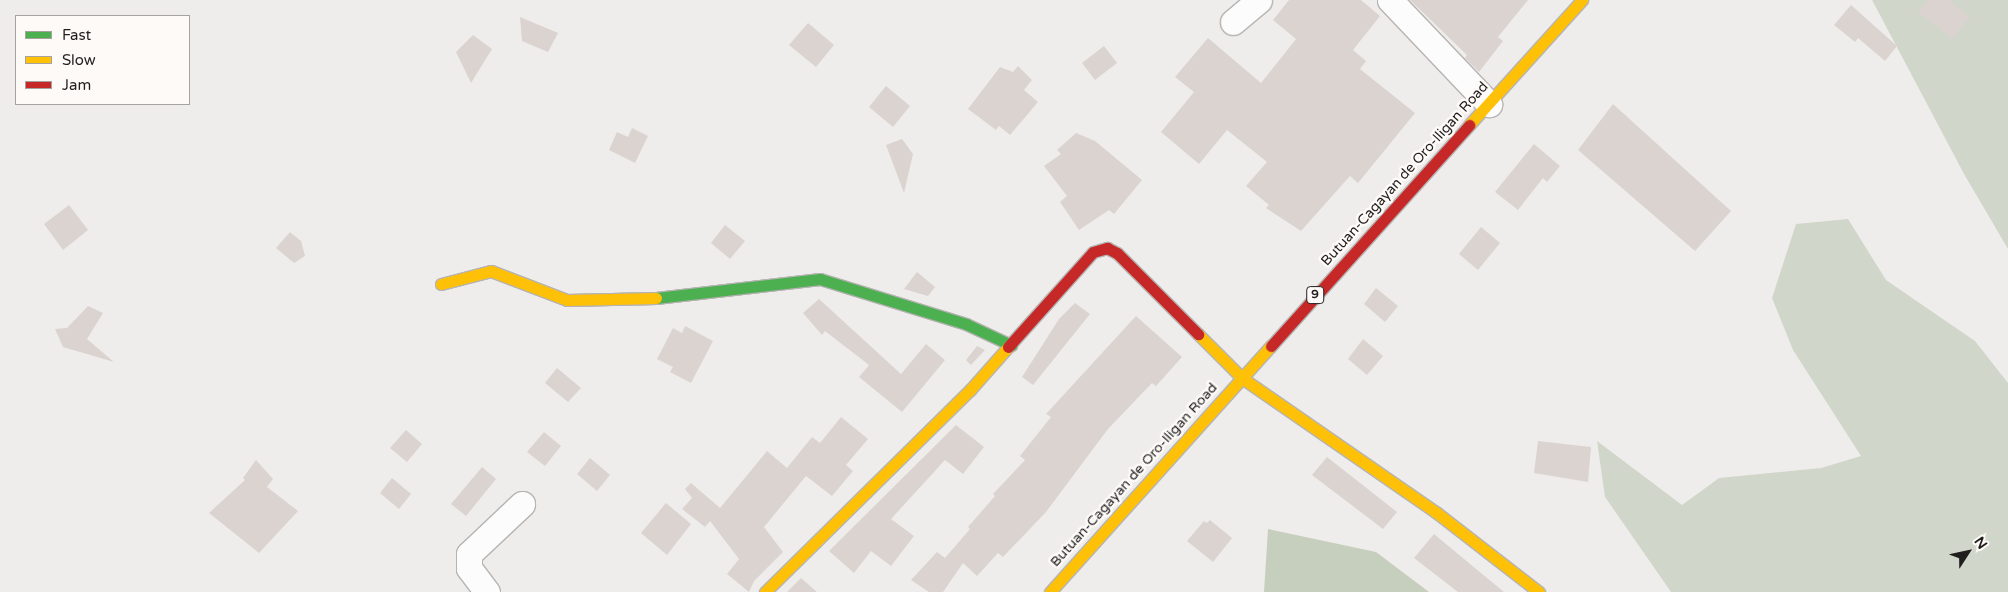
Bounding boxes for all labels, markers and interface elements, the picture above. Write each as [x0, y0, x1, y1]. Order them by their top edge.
legend [15, 15, 190, 105]
text: Fast [62, 26, 91, 44]
text: Slow [62, 51, 96, 69]
text: Jam [62, 76, 91, 94]
street label: Butuan-Cagayan de Oro-Iligan Road [1318, 79, 1492, 269]
road number: 9 [1305, 286, 1325, 304]
street label: Butuan-Cagayan de Oro-Iligan Road [1047, 380, 1221, 570]
north arrow [1943, 527, 1993, 577]
text: N [1971, 534, 1991, 553]

